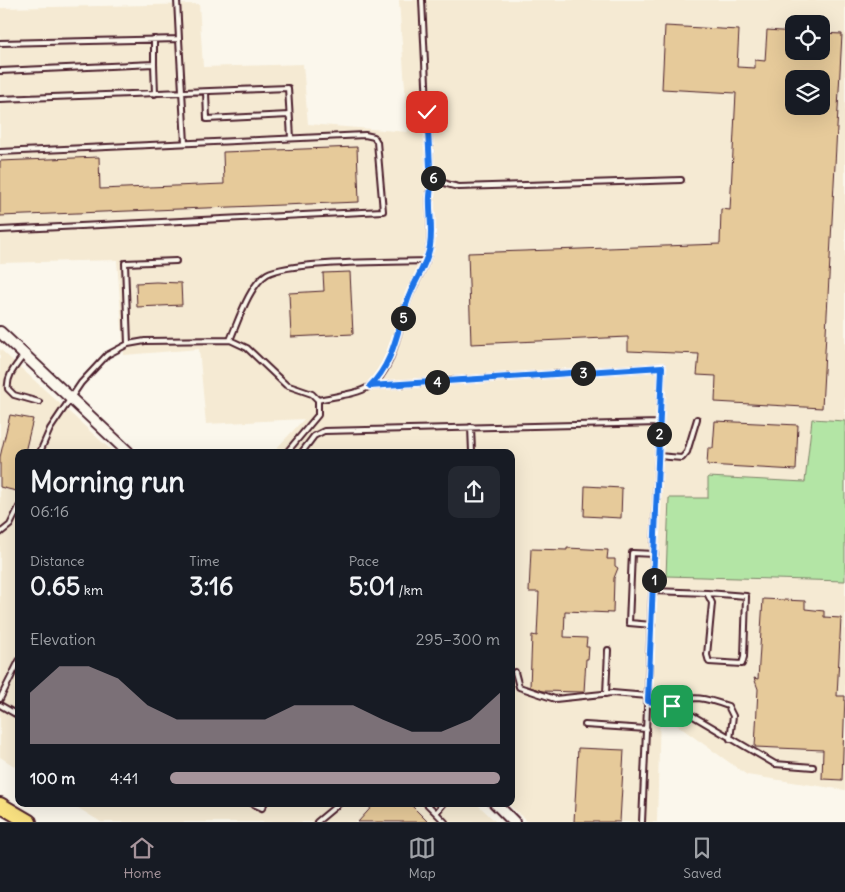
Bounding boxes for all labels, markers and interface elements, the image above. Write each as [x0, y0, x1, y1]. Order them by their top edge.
map controls [785, 15, 830, 115]
button: locate [785, 15, 830, 60]
button: layers [785, 70, 830, 115]
pin [406, 91, 448, 133]
icon: check [413, 98, 441, 126]
pin: 6 [420, 166, 446, 190]
text: 6 [429, 169, 438, 187]
pin: 5 [390, 306, 416, 330]
text: 5 [399, 309, 408, 327]
pin: 3 [570, 360, 596, 386]
text: 3 [580, 364, 587, 382]
pin: 4 [424, 370, 450, 394]
text: 4 [433, 373, 442, 391]
pin: 2 [646, 422, 672, 446]
text: 2 [656, 425, 663, 443]
text: Morning run [30, 464, 185, 500]
button: share [448, 466, 500, 518]
text: 06:16 [30, 501, 69, 521]
text: Distance [30, 552, 85, 570]
text: Time [189, 552, 220, 570]
text: Pace [349, 552, 379, 570]
pin: 1 [642, 568, 666, 592]
text: 0.65 [30, 570, 80, 602]
text: 3:16 [189, 570, 234, 602]
text: 5:01 [349, 570, 395, 602]
text: 1 [652, 571, 657, 589]
text: km [80, 581, 103, 599]
text: /km [395, 581, 423, 599]
text: Elevation [30, 629, 96, 649]
text: 295–300 m [416, 629, 500, 649]
pin [651, 685, 693, 727]
icon: arrive [658, 692, 686, 720]
text: 100 m [30, 768, 75, 788]
text: 4:41 [110, 768, 138, 788]
tab: Home [123, 834, 161, 882]
tab: Map [408, 834, 436, 882]
tab: Saved [683, 834, 721, 882]

